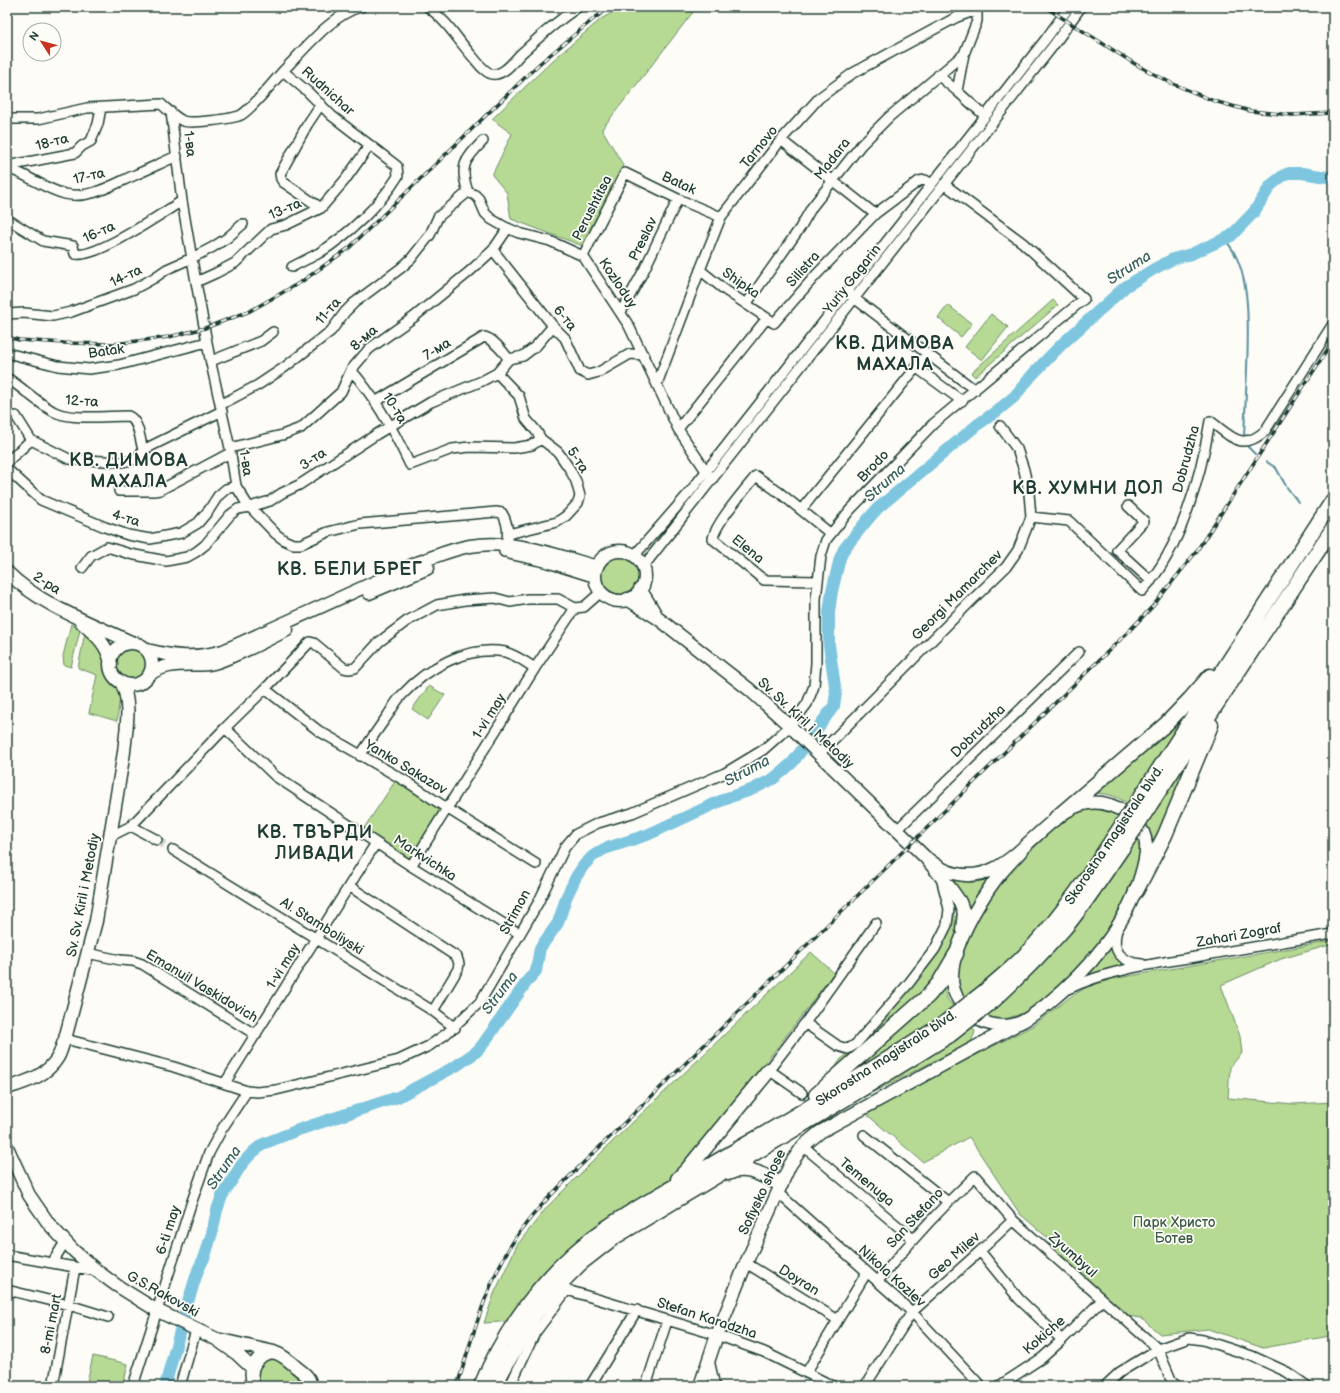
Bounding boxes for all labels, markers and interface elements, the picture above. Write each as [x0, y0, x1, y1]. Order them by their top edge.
north arrow [22, 22, 62, 62]
text: N [27, 29, 42, 44]
street label: Rudnichar [298, 63, 359, 120]
street label: Tarnovo [737, 122, 781, 172]
street label: 18-та [34, 130, 71, 154]
street label: 1-ва [180, 130, 200, 159]
street label: Madara [810, 135, 854, 183]
street label: 17-та [72, 164, 107, 188]
street label: Batak [659, 168, 699, 198]
street label: Perushtitsa [568, 173, 616, 243]
street label: 13-та [266, 194, 304, 223]
street label: Preslav [625, 214, 661, 264]
street label: 16-та [80, 217, 118, 247]
street label: Yuriy Gagarin [819, 241, 884, 318]
water label: Struma [1103, 247, 1155, 289]
street label: Silistra [783, 248, 823, 290]
street label: Kozloduy [595, 255, 641, 312]
street label: 14-та [107, 261, 145, 291]
street label: Shipka [719, 264, 763, 302]
street label: 11-та [312, 293, 345, 328]
street label: 6-та [550, 302, 581, 335]
street label: 8-ма [347, 321, 382, 355]
district label: КВ. ДИМОВА МАХАЛА [835, 333, 955, 375]
street label: 7-ма [420, 334, 455, 364]
street label: Batak [87, 340, 125, 362]
street label: 10-та [379, 389, 411, 427]
street label: 12-та [65, 391, 100, 411]
street label: Dobrudzha [1169, 423, 1203, 495]
street label: 3-та [297, 444, 330, 474]
street label: 5-та [563, 444, 593, 477]
street label: Brodo [854, 446, 892, 486]
street label: 1-ва [236, 449, 257, 478]
district label: КВ. ДИМОВА МАХАЛА [69, 450, 189, 492]
water label: Struma [860, 460, 910, 506]
district label: КВ. ХУМНИ ДОЛ [1012, 478, 1164, 499]
street label: 4-та [110, 506, 143, 530]
street label: Elena [729, 531, 768, 567]
street label: Georgi Mamarchev [908, 546, 1006, 644]
district label: КВ. БЕЛИ БРЕГ [277, 559, 423, 580]
street label: 2-ра [30, 568, 65, 599]
street label: Sv. Sv. Kiril i Metodiy [754, 674, 858, 773]
street label: 1-vi may [469, 690, 510, 742]
street label: Dobrudzha [947, 701, 1009, 761]
street label: Yanko Sakazov [361, 735, 450, 798]
water label: Struma [721, 751, 773, 791]
street label: Skorostna magistrala blvd. [1061, 762, 1167, 908]
district label: КВ. ТВЪРДИ ЛИВАДИ [257, 822, 373, 864]
street label: Sv. Sv. Kiril i Metodiy [63, 831, 103, 958]
street label: Markvichka [390, 831, 460, 885]
street label: Strimon [496, 887, 534, 937]
street label: Al. Stamboliyski [277, 894, 367, 958]
street label: Zahari Zograf [1194, 919, 1283, 951]
street label: 1-vi may [263, 940, 304, 992]
street label: Emanuil Vaskidovich [143, 946, 261, 1026]
water label: Struma [478, 968, 522, 1018]
street label: Skorostna magistrala blvd. [812, 1006, 960, 1110]
water label: Struma [202, 1142, 246, 1194]
street label: Sofiysko shose [735, 1146, 789, 1238]
street label: Temenuga [836, 1154, 898, 1210]
street label: San Stefano [883, 1184, 947, 1252]
street label: 6-ti may [152, 1203, 184, 1257]
park label: Парк Христо Ботев [1133, 1214, 1215, 1247]
street label: Geo Milev [925, 1228, 984, 1284]
street label: Zyumbyul [1045, 1228, 1101, 1281]
street label: Nikola Kozlev [855, 1241, 929, 1311]
street label: Doyran [776, 1261, 823, 1299]
street label: G.S.Rakovski [124, 1267, 202, 1321]
street label: 8-mi mart [37, 1292, 65, 1356]
street label: Stefan Karadzha [655, 1294, 759, 1342]
street label: Kokiche [1019, 1312, 1069, 1358]

